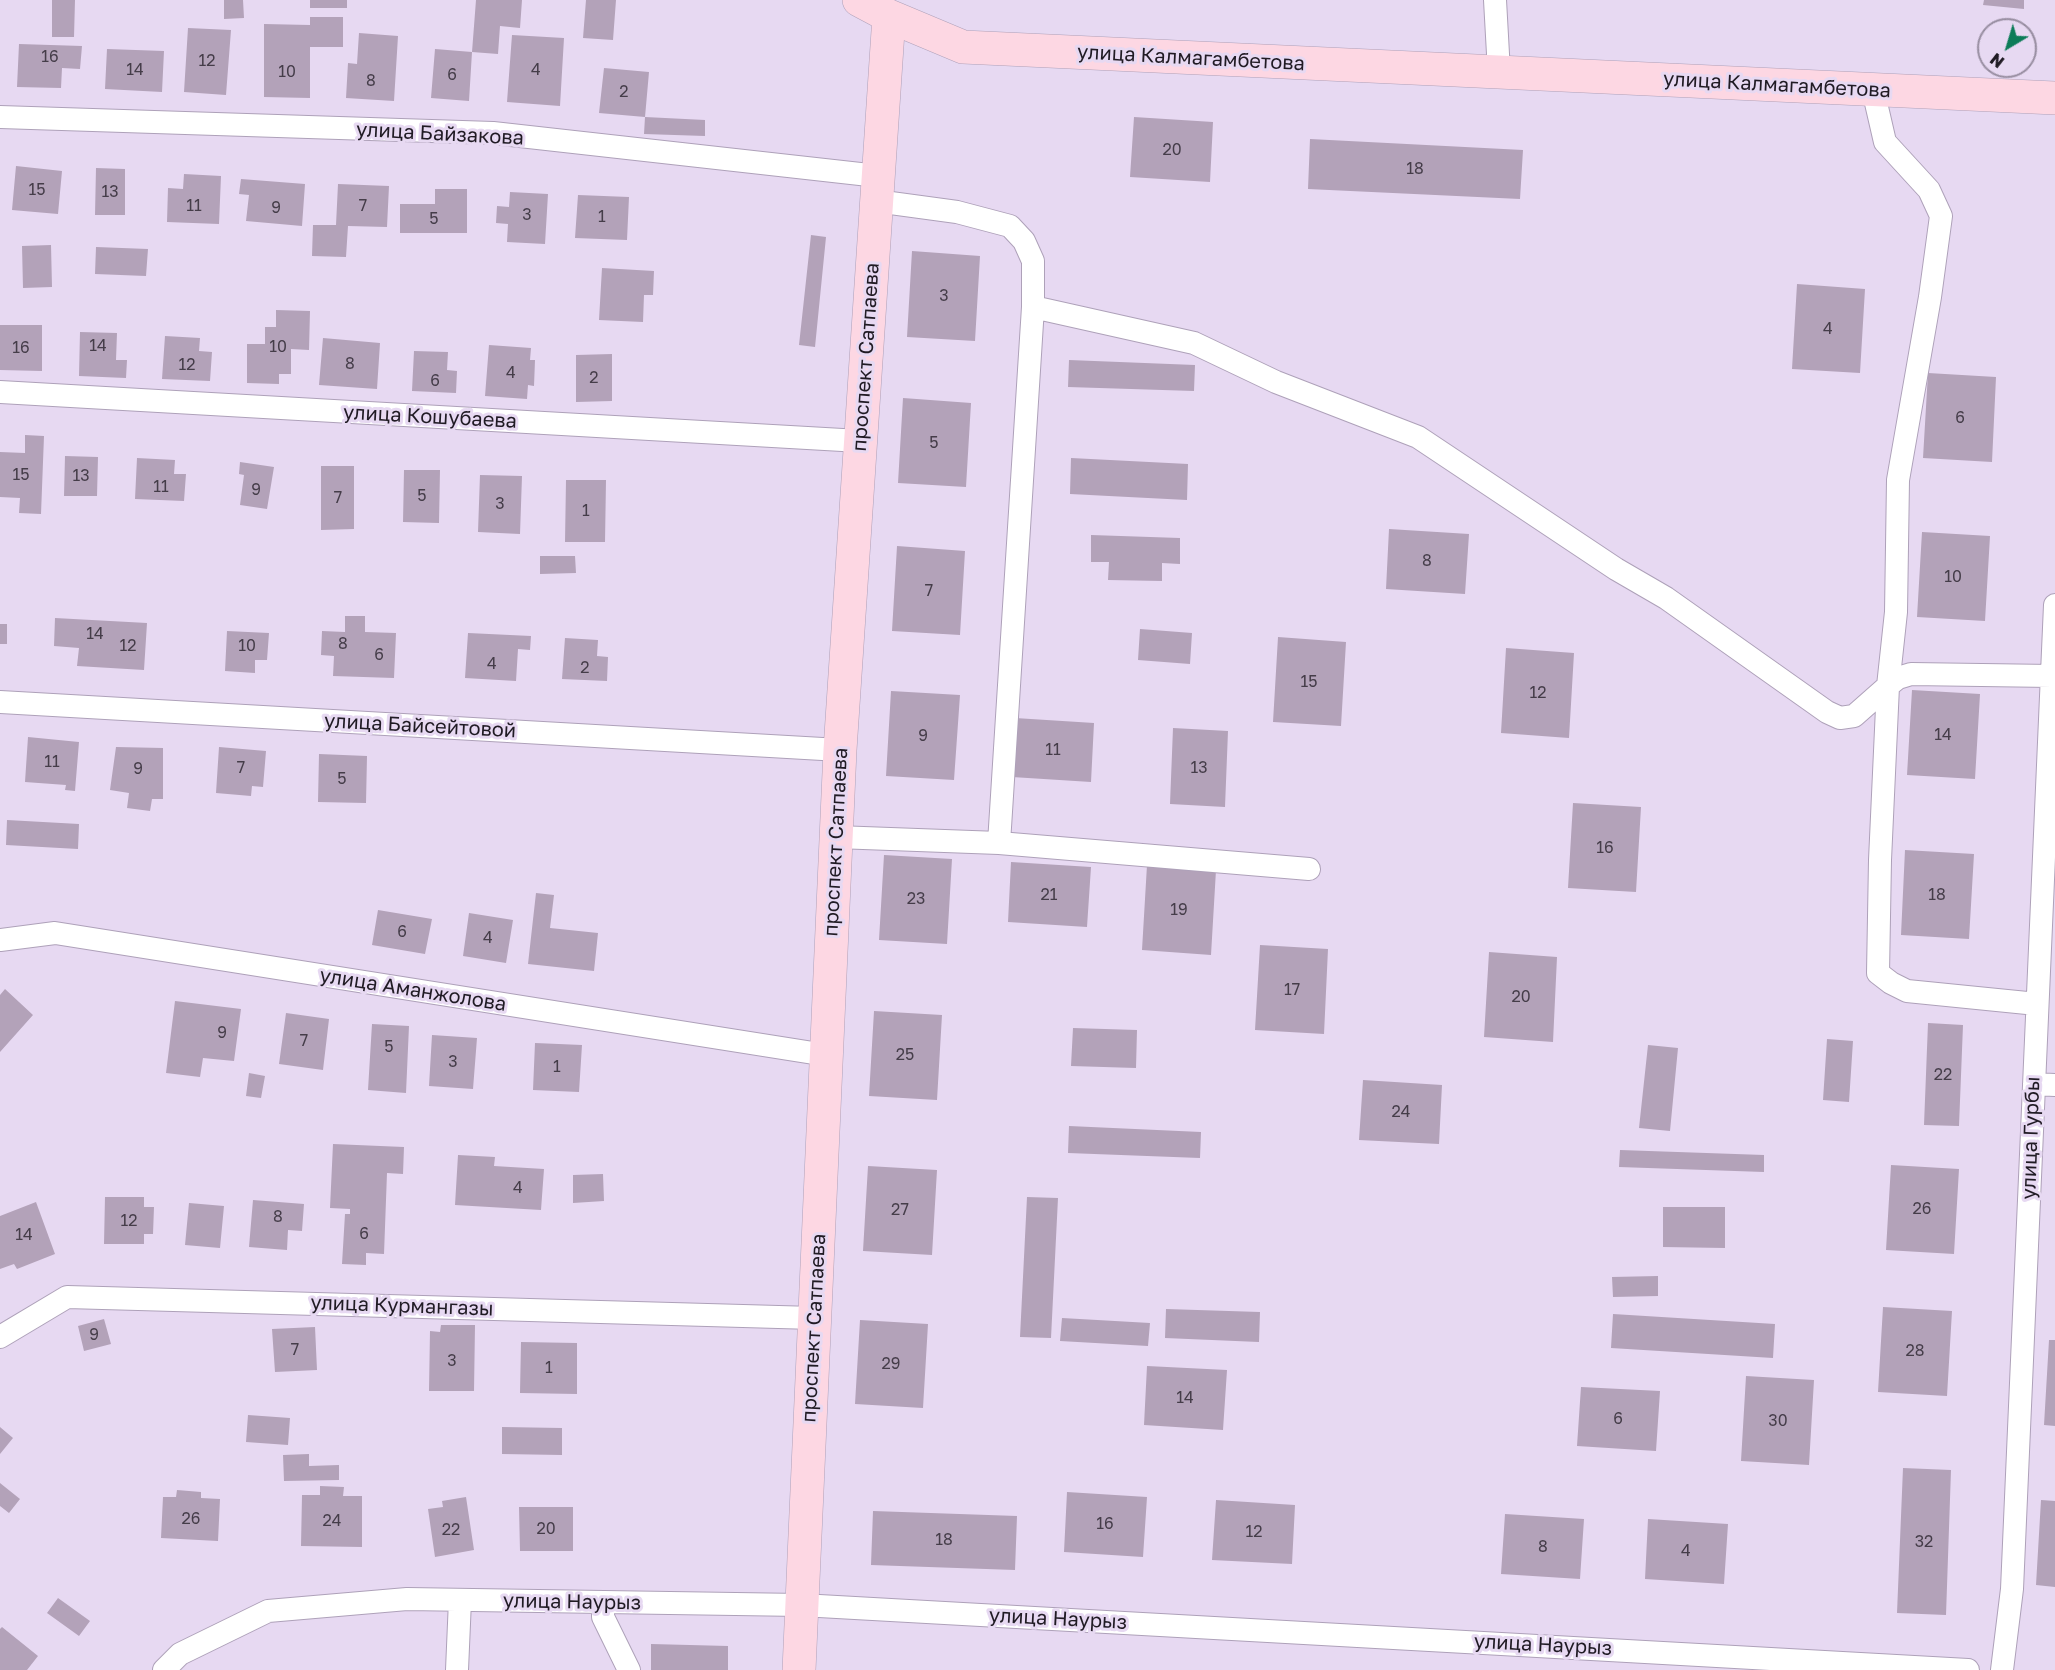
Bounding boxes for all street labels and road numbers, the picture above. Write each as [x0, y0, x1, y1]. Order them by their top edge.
street label: улица Калмагамбетова [1076, 40, 1306, 76]
street label: улица Калмагамбетова [1662, 67, 1892, 103]
street label: улица Байзакова [356, 118, 524, 150]
street label: проспект Сатпаева [847, 262, 885, 452]
street label: улица Кошубаева [342, 400, 518, 434]
street label: улица Байсейтовой [323, 709, 517, 743]
street label: проспект Сатпаева [819, 747, 853, 937]
street label: улица Аманжолова [318, 963, 508, 1017]
street label: улица Гурбы [2017, 1076, 2045, 1200]
street label: проспект Сатпаева [797, 1233, 831, 1423]
street label: улица Курмангазы [310, 1291, 494, 1321]
street label: улица Наурыз [503, 1589, 641, 1615]
street label: улица Наурыз [988, 1603, 1128, 1635]
street label: улица Наурыз [1473, 1629, 1613, 1661]

